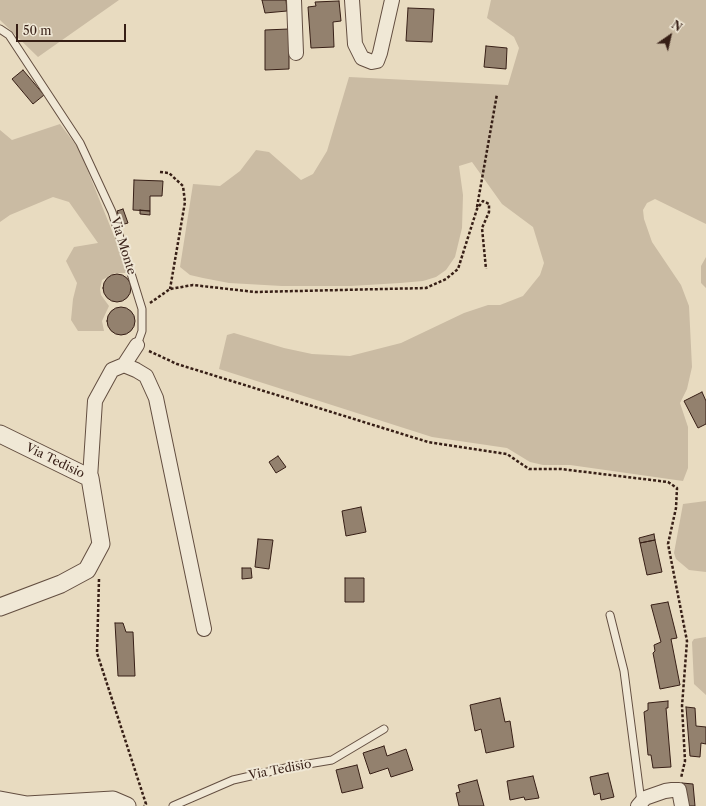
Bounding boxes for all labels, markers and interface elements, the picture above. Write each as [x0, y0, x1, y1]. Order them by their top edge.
scale bar [18, 16, 128, 42]
north arrow [650, 16, 690, 56]
text: N [669, 18, 685, 35]
text: 50 m [23, 23, 52, 38]
street label: Via Monte [107, 215, 139, 277]
street label: Via Tedisio [23, 441, 87, 481]
street label: Via Tedisio [247, 757, 313, 783]

